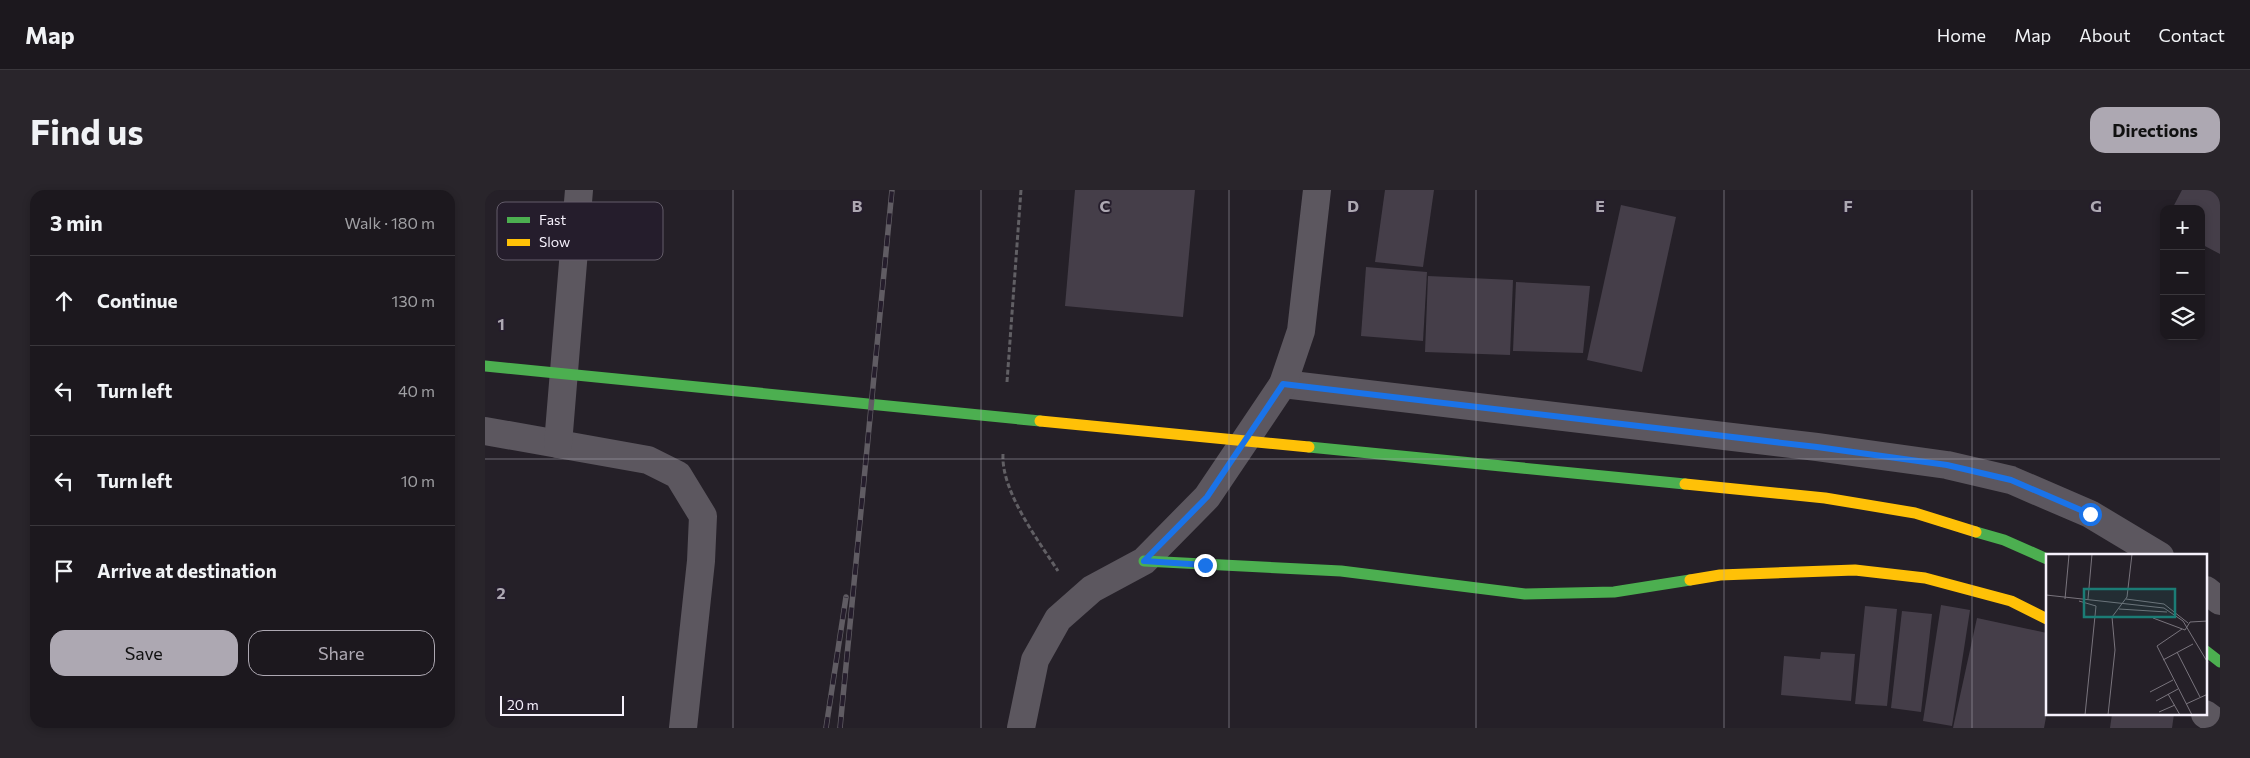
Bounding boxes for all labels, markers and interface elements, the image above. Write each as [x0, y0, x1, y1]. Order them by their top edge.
text: Map [25, 20, 75, 49]
text: Home [1937, 24, 1986, 46]
text: Map [2014, 24, 2051, 46]
text: About [2079, 24, 2131, 46]
text: Contact [2159, 24, 2225, 46]
button: Directions [2090, 107, 2220, 153]
text: Find us [30, 109, 144, 152]
text: B [852, 196, 863, 215]
text: C [1100, 196, 1111, 215]
text: D [1347, 196, 1359, 215]
text: E [1595, 196, 1605, 215]
text: F [1843, 196, 1853, 215]
text: G [2090, 196, 2102, 215]
legend [497, 202, 663, 260]
map controls [2160, 205, 2205, 340]
button: + [2160, 205, 2205, 250]
text: 3 min [50, 210, 103, 235]
text: Fast [539, 211, 566, 228]
text: Walk · 180 m [345, 213, 435, 232]
text: Slow [539, 233, 570, 250]
button: − [2160, 250, 2205, 295]
icon: ahead [50, 287, 78, 315]
text: Continue [97, 289, 177, 312]
text: 130 m [392, 291, 435, 310]
button: layers [2160, 295, 2205, 340]
text: 1 [497, 314, 505, 333]
icon: left [50, 377, 78, 405]
text: Turn left [97, 379, 172, 402]
text: 40 m [398, 381, 435, 400]
icon: left [50, 467, 78, 495]
text: Turn left [97, 469, 172, 492]
text: 10 m [401, 471, 435, 490]
route start [2079, 503, 2102, 526]
route end [1194, 554, 1217, 577]
inset map [2046, 554, 2207, 716]
icon: arrive [50, 557, 78, 585]
text: Arrive at destination [97, 559, 277, 582]
text: 2 [496, 583, 506, 602]
button: Save [50, 630, 238, 676]
button: Share [248, 630, 435, 676]
scale bar [500, 693, 624, 716]
text: 20 m [507, 696, 539, 713]

